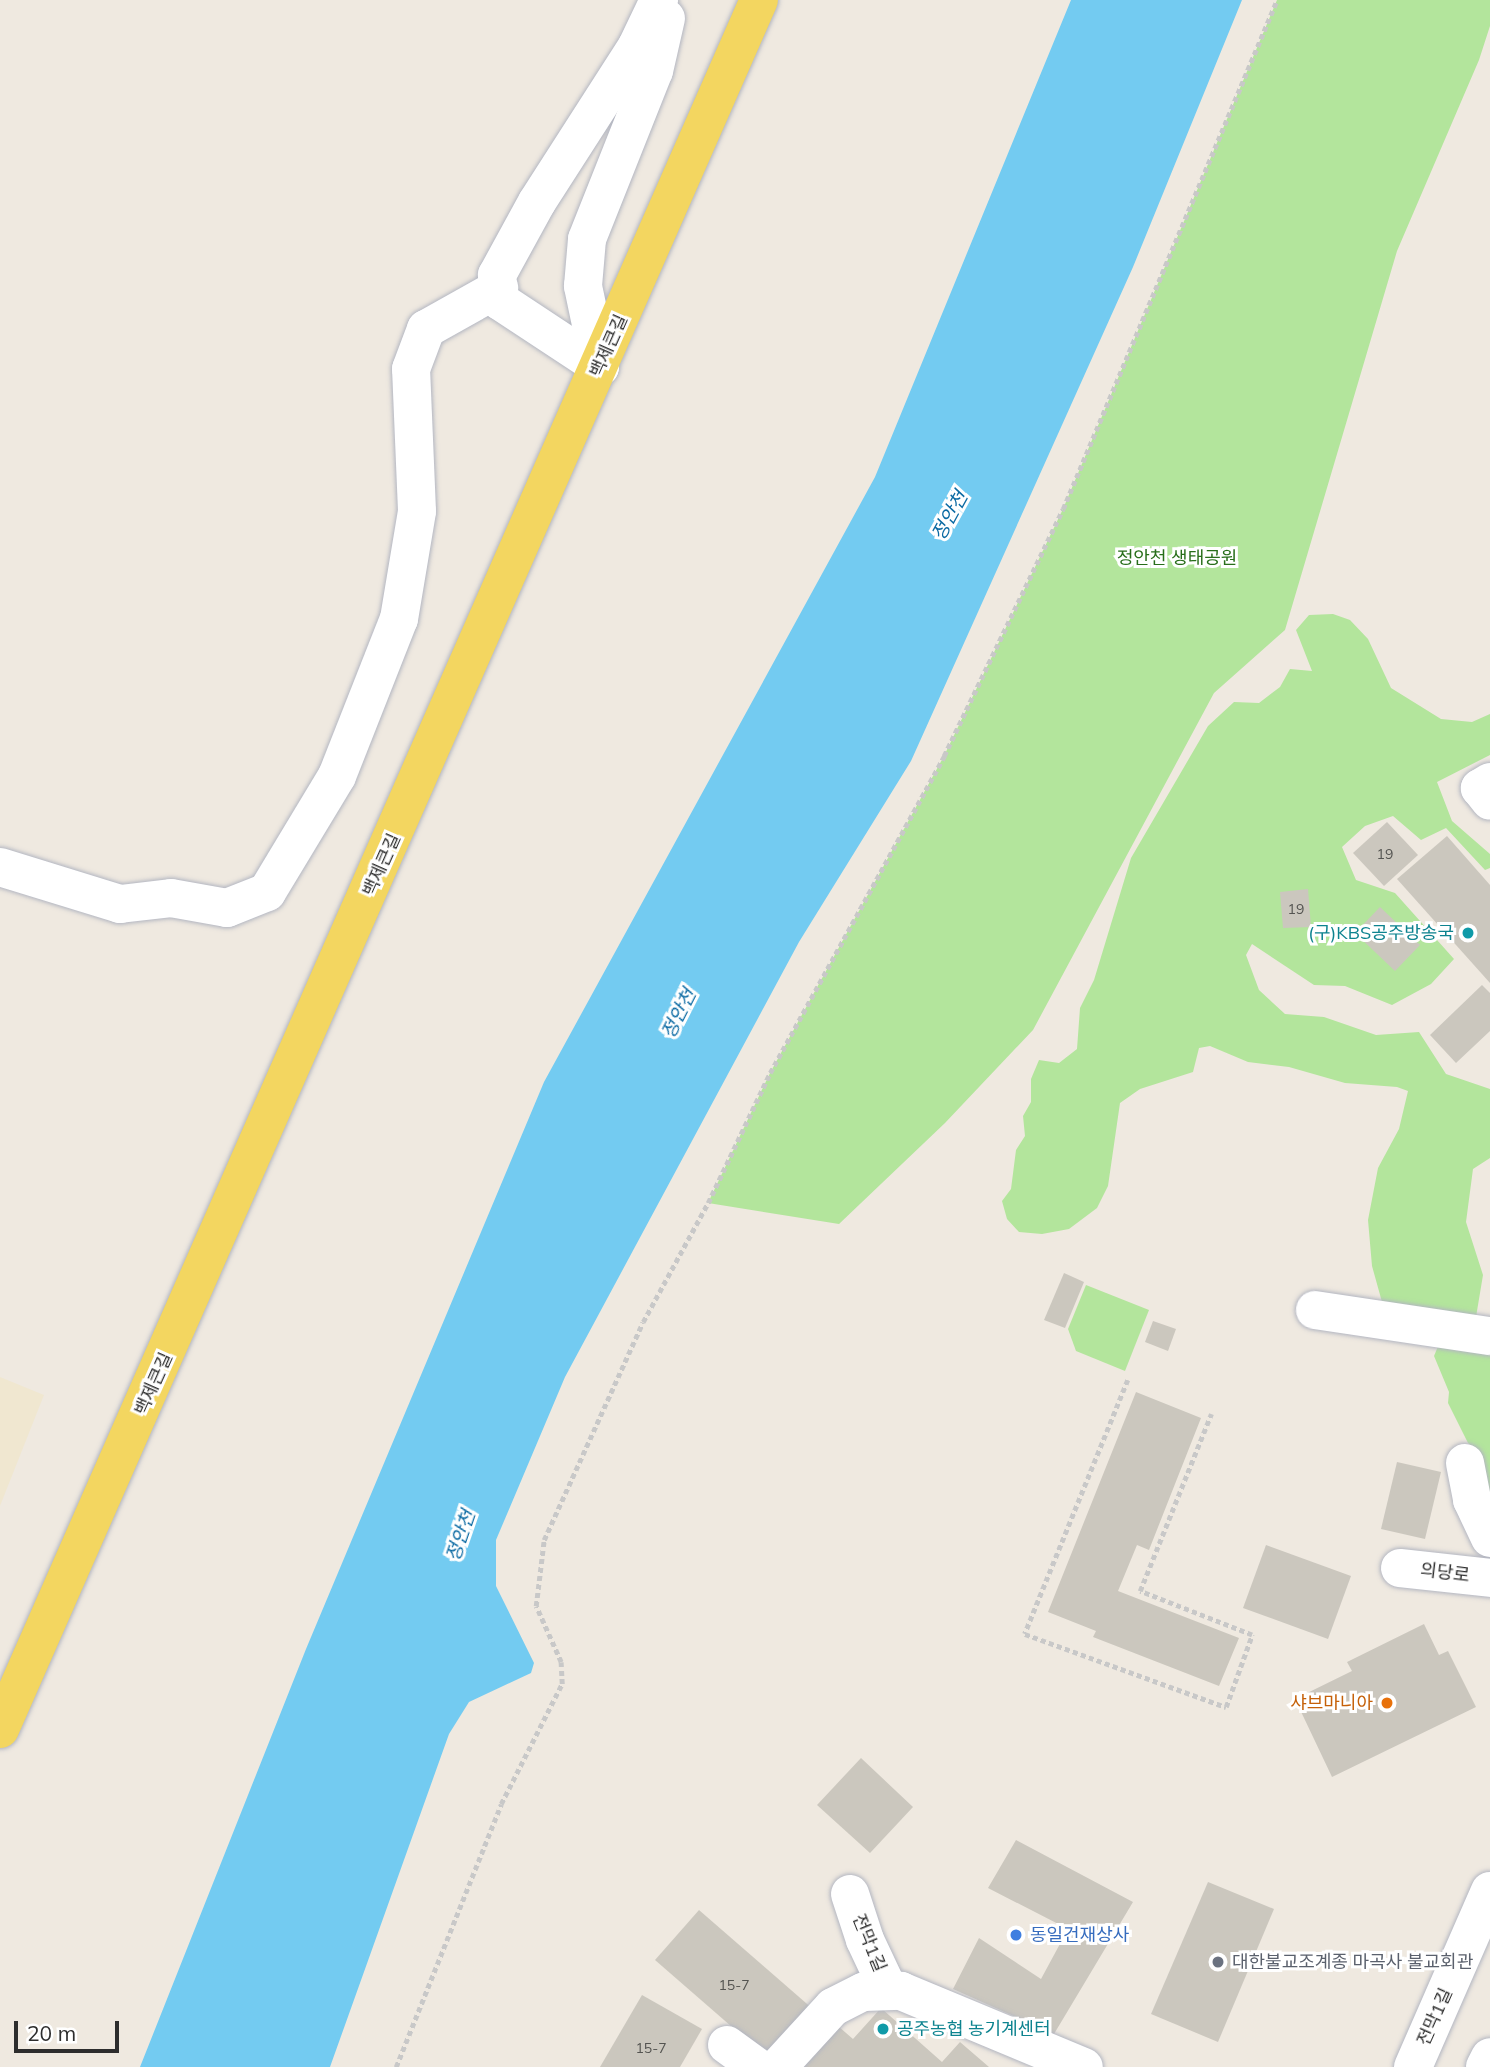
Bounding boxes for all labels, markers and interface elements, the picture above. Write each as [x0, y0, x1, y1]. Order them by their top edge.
street label: 백제큰길 [586, 311, 632, 381]
water label: 정안천 [927, 488, 973, 544]
park label: 정안천 생태공원 [1117, 547, 1237, 569]
street label: 백제큰길 [359, 830, 405, 900]
house number: 19 [1377, 846, 1393, 862]
house number: 19 [1288, 901, 1304, 917]
place label: (구)KBS공주방송국 [1308, 922, 1454, 944]
marker: (구)KBS공주방송국 [1460, 925, 1476, 941]
water label: 정안천 [657, 985, 701, 1043]
street label: 백제큰길 [131, 1349, 177, 1419]
water label: 정안천 [442, 1507, 480, 1565]
street label: 의당로 [1419, 1559, 1471, 1587]
place label: 샤브마니아 [1290, 1692, 1373, 1714]
marker: 샤브마니아 [1379, 1695, 1395, 1711]
street label: 전막1길 [848, 1911, 890, 1975]
place label: 동일건재상사 [1030, 1924, 1129, 1946]
marker: 동일건재상사 [1008, 1927, 1024, 1943]
place label: 대한불교조계종 마곡사 불교회관 [1232, 1951, 1473, 1973]
marker: 대한불교조계종 마곡사 불교회관 [1210, 1954, 1226, 1970]
house number: 15-7 [718, 1977, 750, 1993]
street label: 전막1길 [1413, 1985, 1457, 2049]
scale bar [18, 2008, 122, 2052]
place label: 공주농협 농기계센터 [897, 2018, 1051, 2040]
text: 20 m [27, 2020, 76, 2046]
marker: 공주농협 농기계센터 [875, 2021, 891, 2037]
house number: 15-7 [635, 2040, 667, 2056]

